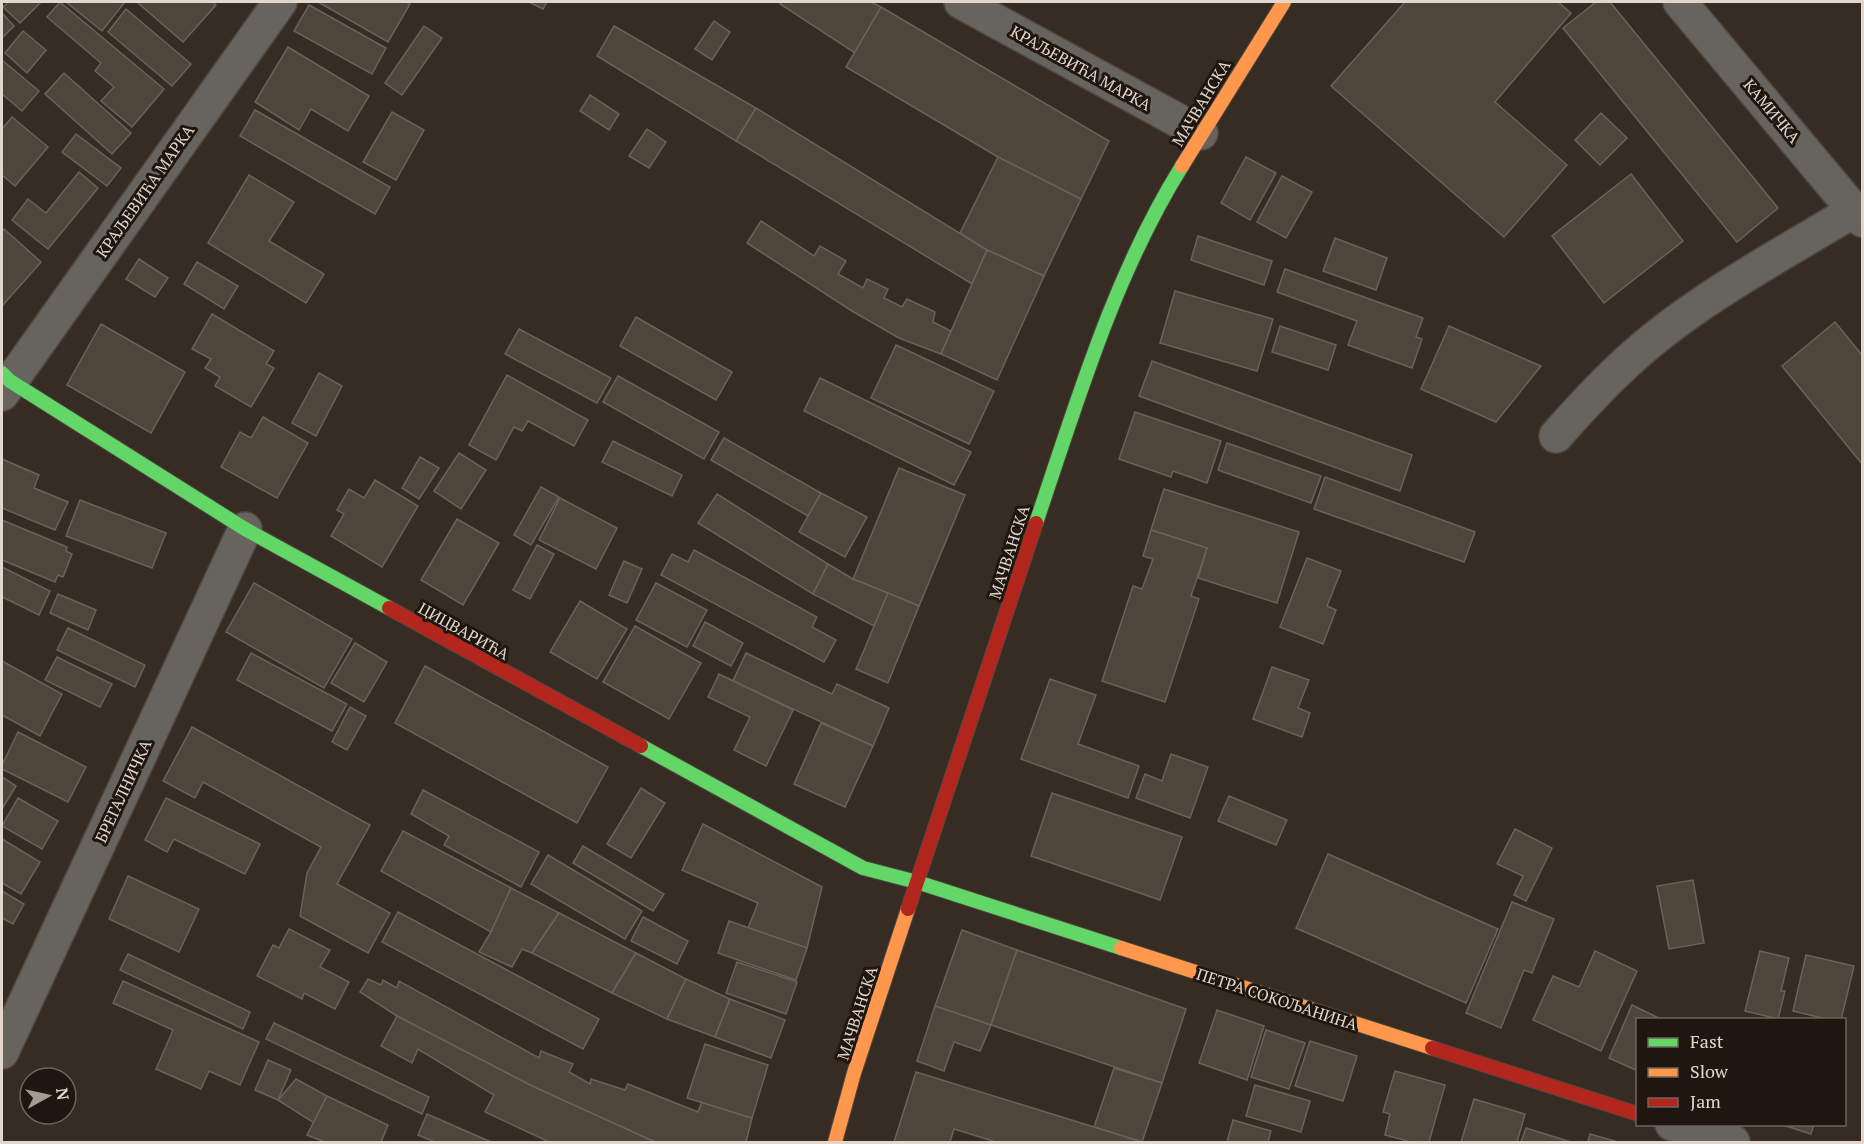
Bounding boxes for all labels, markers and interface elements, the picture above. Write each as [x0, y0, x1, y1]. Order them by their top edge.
street label: КРАЉЕВИЋА МАРКА [1007, 20, 1155, 116]
street label: МАЧВАНСКА [1166, 56, 1236, 150]
street label: КАМИЧКА [1739, 74, 1805, 148]
street label: КРАЉЕВИЋА МАРКА [91, 120, 199, 262]
street label: МАЧВАНСКА [983, 502, 1035, 602]
street label: ЦИЦВАРИЋА [415, 597, 513, 665]
street label: БРЕГАЛНИЧКА [90, 736, 157, 846]
street label: МАЧВАНСКА [831, 963, 883, 1063]
street label: ПЕТРА СОКОЉАНИНА [1194, 963, 1360, 1035]
legend [1636, 1018, 1846, 1126]
text: Fast [1690, 1029, 1724, 1053]
text: Slow [1690, 1059, 1729, 1083]
north arrow [18, 1066, 78, 1126]
text: N [51, 1086, 75, 1101]
text: Jam [1690, 1089, 1721, 1113]

